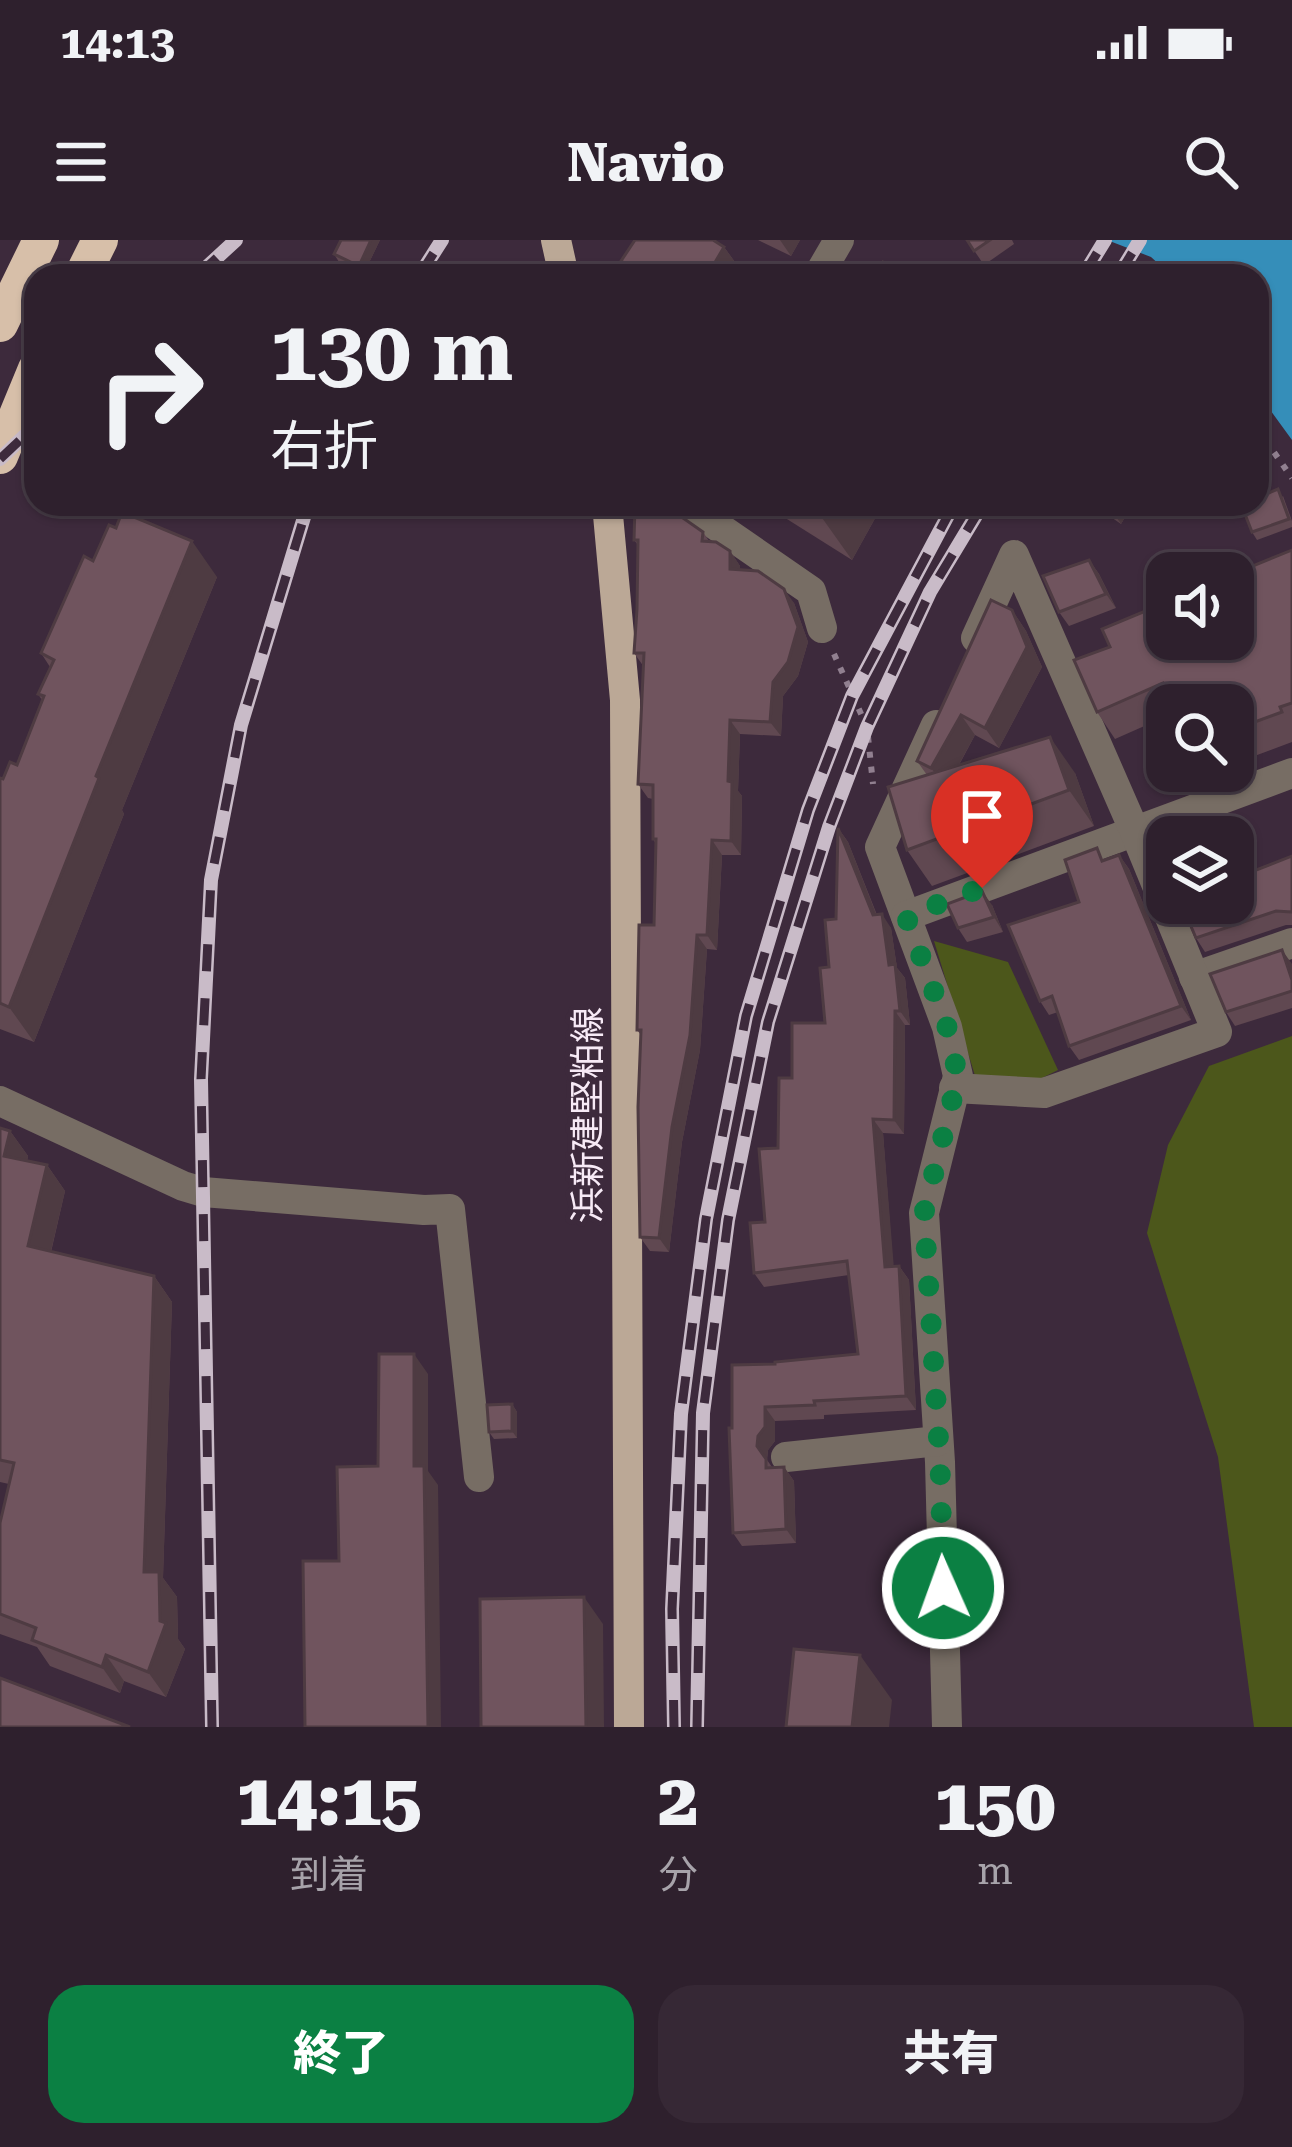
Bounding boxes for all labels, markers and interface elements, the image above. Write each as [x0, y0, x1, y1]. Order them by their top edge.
text: 14:13 [60, 16, 175, 69]
icon: menu [48, 129, 114, 195]
icon: search [1178, 129, 1244, 195]
text: Navio [567, 131, 725, 194]
text: 130 m [270, 302, 513, 400]
icon: right [72, 312, 228, 468]
text: 右折 [270, 415, 378, 478]
map controls [1146, 552, 1254, 924]
button: sound [1146, 552, 1254, 660]
button: search [1146, 684, 1254, 792]
pin [931, 765, 1033, 888]
icon: arrive [949, 783, 1015, 849]
button: layers [1146, 816, 1254, 924]
street label: 浜新建堅粕線 [567, 1007, 609, 1223]
position arrow [880, 1525, 1006, 1651]
text: 14:15 [236, 1758, 422, 1843]
text: 2 [658, 1758, 698, 1843]
text: 150 [935, 1763, 1056, 1848]
text: m [977, 1848, 1013, 1894]
text: 到着 [290, 1852, 368, 1898]
text: 分 [659, 1852, 698, 1898]
button: 終了 [48, 1985, 634, 2123]
button: 共有 [658, 1985, 1244, 2123]

